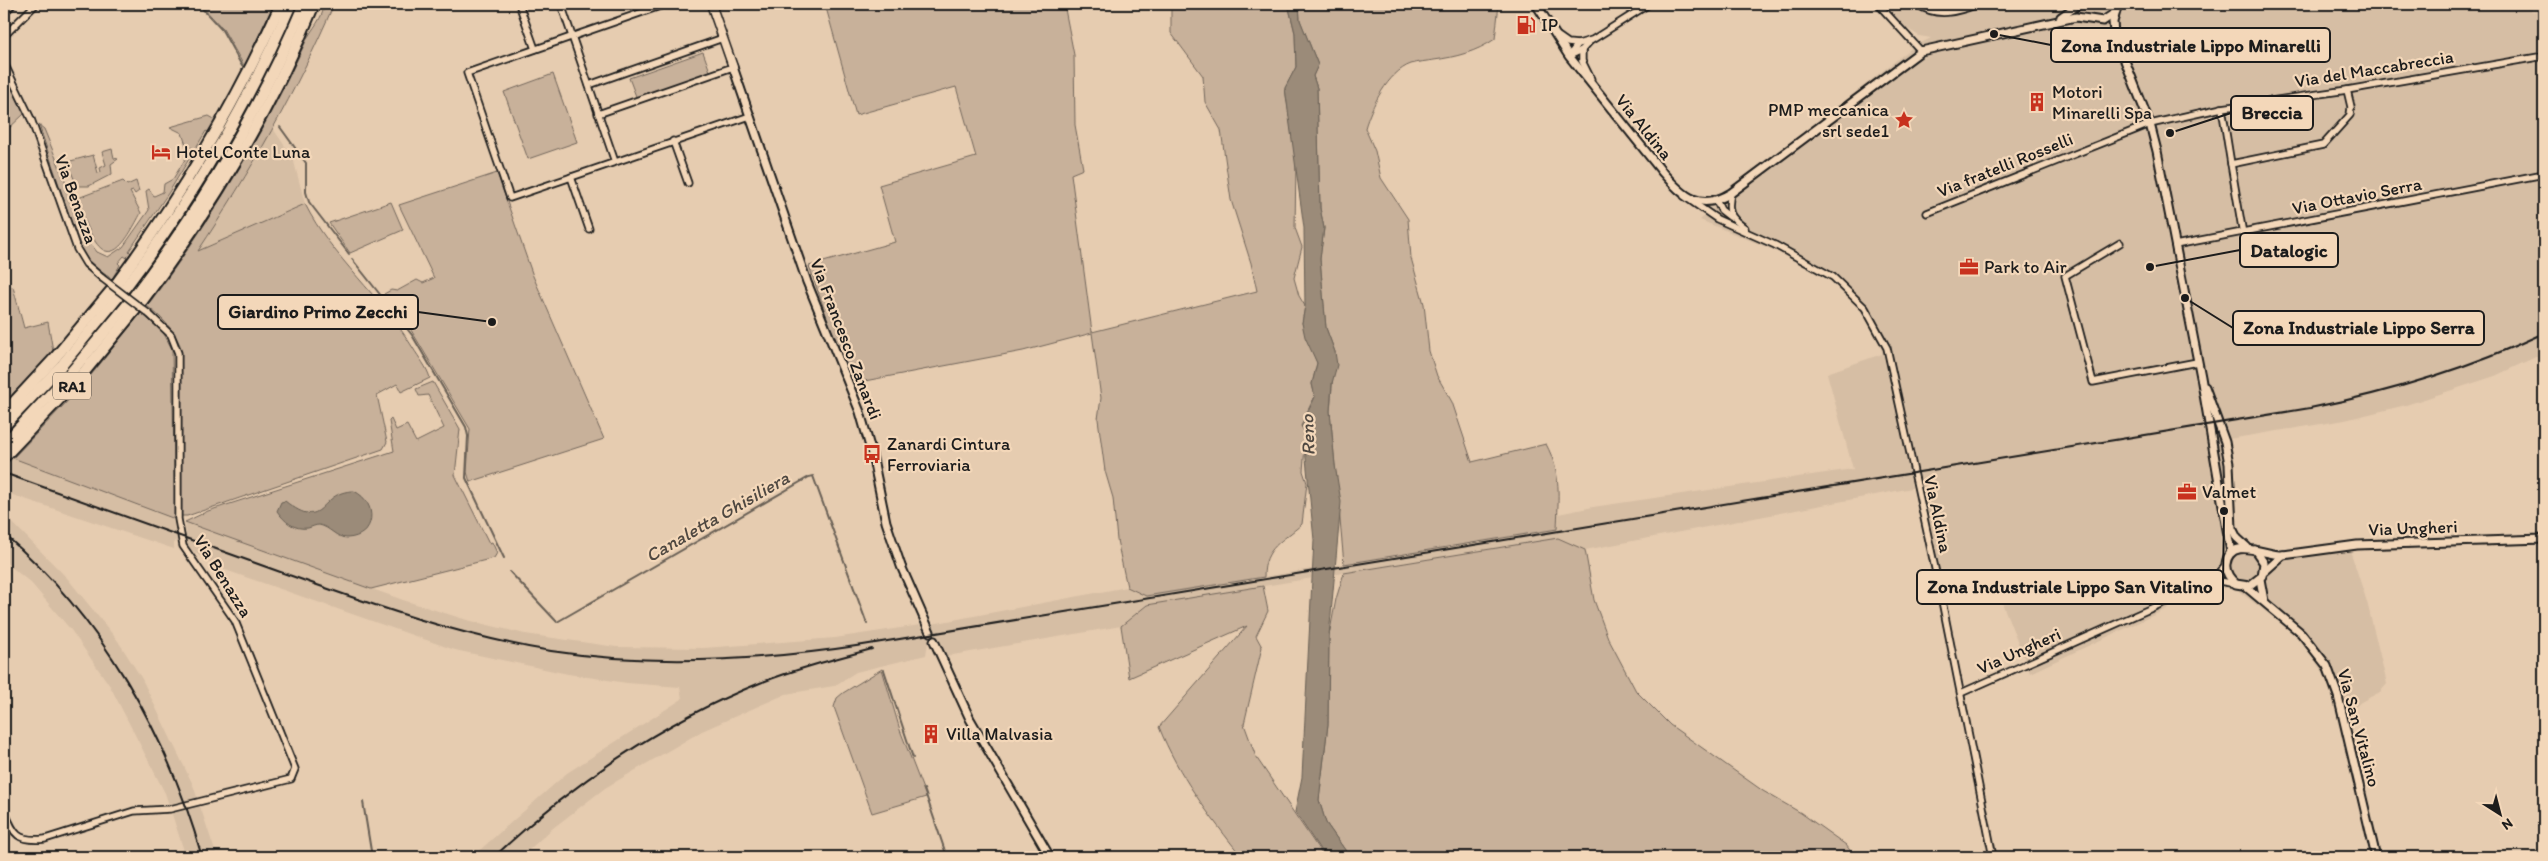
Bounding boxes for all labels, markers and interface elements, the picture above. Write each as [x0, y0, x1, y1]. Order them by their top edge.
fuel station icon: IP [1515, 14, 1537, 36]
place label: IP [1541, 14, 1558, 36]
callout: Zona Industriale Lippo Minarelli [2051, 28, 2330, 62]
text: Zona Industriale Lippo Minarelli [2061, 34, 2321, 57]
street label: Via del Maccabreccia [2293, 46, 2455, 92]
place label: Motori Minarelli Spa [2052, 81, 2152, 124]
street label: Via Aldina [1611, 90, 1678, 165]
building icon: Motori Minarelli Spa [2026, 91, 2048, 113]
callout: Breccia [2231, 96, 2313, 130]
place label: PMP meccanica srl sede1 [1768, 99, 1890, 142]
text: Breccia [2241, 101, 2303, 124]
place icon: PMP meccanica srl sede1 [1893, 109, 1915, 131]
street label: Via fratelli Rosselli [1934, 128, 2076, 202]
hotel icon: Hotel Conte Luna [150, 141, 172, 163]
place label: Hotel Conte Luna [176, 141, 311, 163]
street label: Via Benazza [50, 151, 102, 247]
street label: Via Ottavio Serra [2290, 173, 2424, 219]
callout: Datalogic [2240, 233, 2338, 267]
text: Datalogic [2250, 239, 2328, 262]
street label: Via Francesco Zanardi [805, 255, 887, 423]
office icon: Park to Air [1958, 256, 1980, 278]
place label: Park to Air [1984, 256, 2068, 278]
callout: Giardino Primo Zecchi [218, 295, 418, 329]
text: Giardino Primo Zecchi [228, 300, 408, 323]
callout: Zona Industriale Lippo Serra [2233, 311, 2484, 345]
text: Zona Industriale Lippo Serra [2243, 316, 2476, 339]
road number: RA1 [53, 372, 91, 400]
water label: Reno [1295, 413, 1320, 456]
place label: Zanardi Cintura Ferroviaria [887, 433, 1011, 476]
bus stop icon: Zanardi Cintura Ferroviaria [861, 443, 883, 465]
water label: Canaletta Ghisiliera [641, 466, 793, 567]
street label: Via Aldina [1919, 473, 1957, 555]
office icon: Valmet [2176, 481, 2198, 503]
place label: Valmet [2202, 481, 2256, 503]
street label: Via Ungheri [2368, 515, 2458, 541]
street label: Via Benazza [189, 531, 257, 621]
callout: Zona Industriale Lippo San Vitalino [1917, 570, 2223, 604]
text: Zona Industriale Lippo San Vitalino [1927, 575, 2213, 598]
street label: Via Ungheri [1974, 623, 2064, 679]
street label: Via San Vitalino [2333, 666, 2385, 790]
building icon: Villa Malvasia [920, 723, 942, 745]
place label: Villa Malvasia [946, 723, 1054, 745]
north arrow [2476, 788, 2526, 838]
text: N [2499, 814, 2516, 834]

